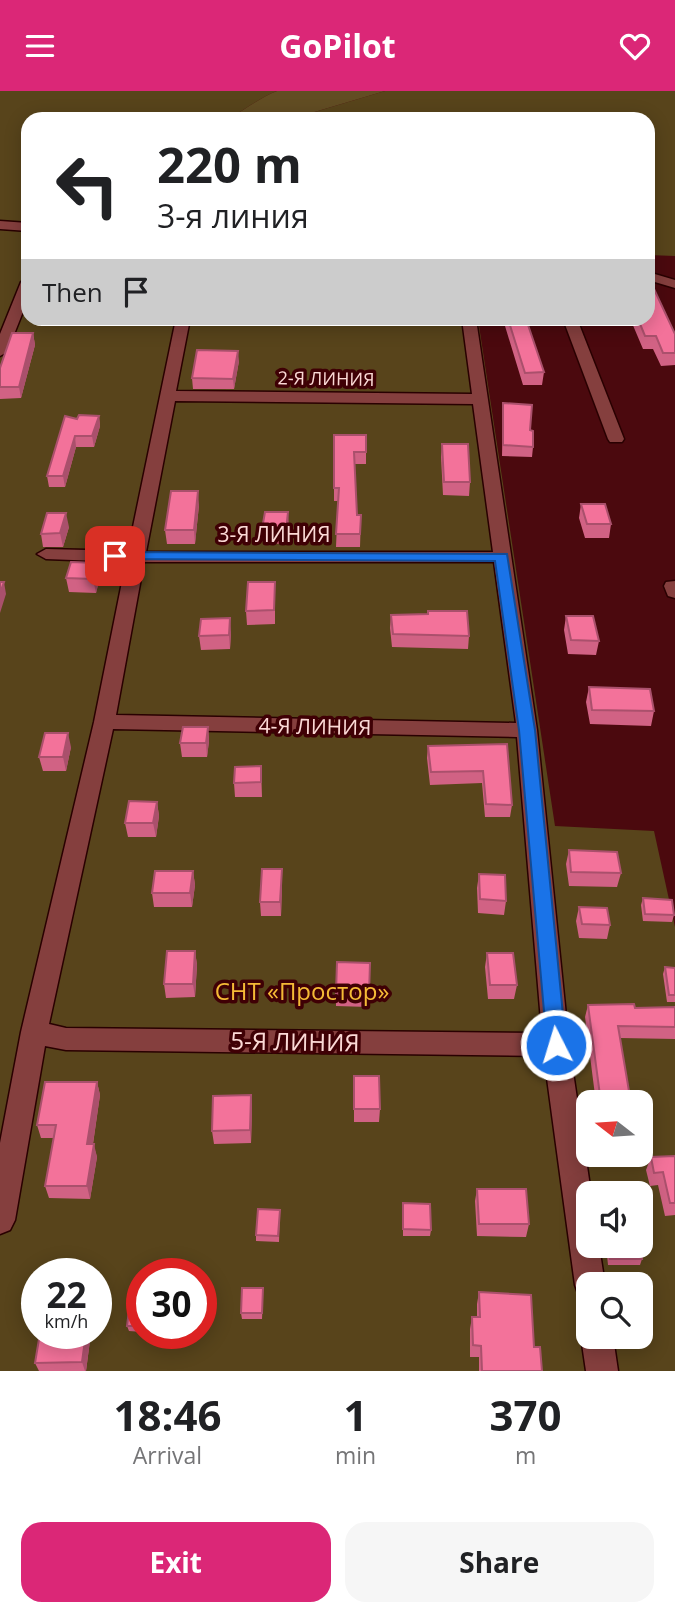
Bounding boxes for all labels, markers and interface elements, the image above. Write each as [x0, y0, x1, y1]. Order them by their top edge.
text: GoPilot [279, 24, 396, 67]
icon: menu [21, 27, 59, 65]
icon: heart [616, 27, 654, 65]
text: 220 m [157, 131, 302, 197]
icon: left [42, 140, 133, 231]
text: 3-я линия [157, 194, 309, 237]
icon: arrive [117, 273, 155, 311]
text: Then [42, 274, 103, 310]
street label: 2-Я ЛИНИЯ [277, 365, 375, 391]
street label: 3-Я ЛИНИЯ [218, 520, 330, 548]
pin [85, 526, 145, 586]
icon: arrive [96, 537, 134, 575]
street label: 4-Я ЛИНИЯ [258, 711, 372, 741]
park label: СНТ «Простор» [215, 974, 389, 1007]
position arrow [519, 1008, 593, 1082]
street label: 5-Я ЛИНИЯ [230, 1023, 360, 1059]
north arrow [576, 1090, 653, 1167]
map controls [576, 1090, 653, 1349]
button: sound [576, 1181, 653, 1258]
speed limit sign: 30 [126, 1258, 217, 1349]
text: 22 [46, 1271, 87, 1318]
button: search [576, 1272, 653, 1349]
text: km/h [45, 1309, 88, 1333]
text: 18:46 [113, 1386, 221, 1443]
text: 1 [343, 1386, 368, 1443]
text: 370 [490, 1386, 562, 1443]
text: Arrival [133, 1439, 202, 1471]
text: min [335, 1439, 376, 1471]
text: m [515, 1439, 536, 1471]
button: Exit [21, 1522, 331, 1602]
button: Share [345, 1522, 654, 1602]

